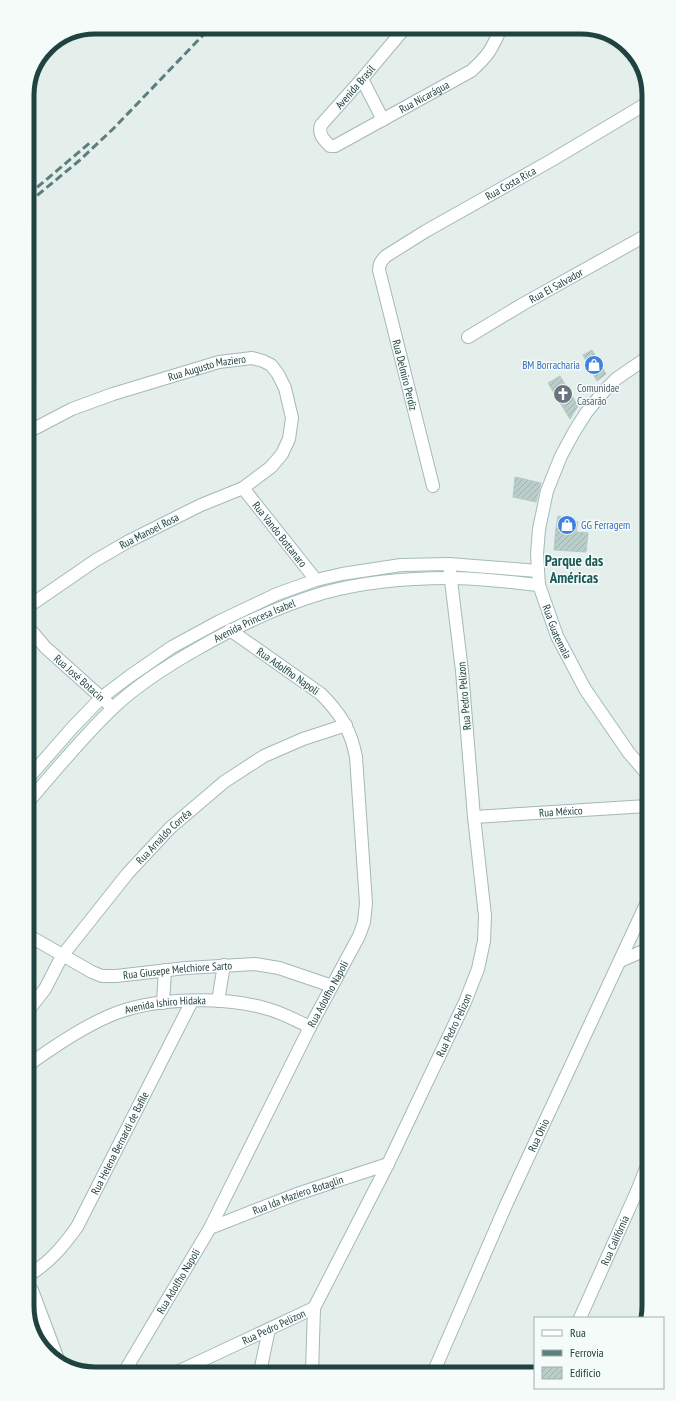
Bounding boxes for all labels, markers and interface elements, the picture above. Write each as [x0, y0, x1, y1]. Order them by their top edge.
street label: Avenida Brasil [332, 62, 378, 112]
street label: Rua Nicarágua [397, 78, 451, 116]
street label: Rua Costa Rica [483, 164, 538, 203]
street label: Rua El Salvador [527, 265, 585, 306]
street label: Rua Delmiro Perdiz [389, 338, 421, 412]
street label: Rua Augusto Maziero [166, 352, 247, 384]
shop icon: BM Borracharia [583, 354, 605, 376]
place label: BM Borracharia [522, 358, 580, 372]
place label: Comunidae Casarão [577, 381, 620, 408]
church icon: Comunidae Casarão [552, 383, 574, 405]
street label: Rua Vando Bottanaro [249, 499, 310, 570]
street label: Rua Manoel Rosa [117, 510, 181, 552]
shop icon: GG Ferragem [556, 514, 578, 536]
place label: GG Ferragem [581, 518, 630, 532]
district label: Parque das Américas [545, 551, 603, 587]
street label: Avenida Princesa Isabel [211, 596, 298, 645]
street label: Rua Guatemala [539, 603, 575, 661]
street label: Rua Adolfho Napoli [254, 644, 322, 698]
street label: Rua José Botacin [51, 651, 108, 704]
street label: Rua Pedro Pelizon [454, 661, 474, 731]
street label: Rua México [539, 803, 583, 820]
street label: Rua Arnaldo Corrêa [133, 806, 194, 867]
street label: Rua Giusepe Melchiore Sarto [122, 958, 233, 982]
street label: Rua Adolfho Napoli [304, 958, 351, 1030]
street label: Rua Pedro Pelizon [433, 991, 475, 1059]
street label: Avenida Ishiro Hidaka [123, 993, 206, 1017]
street label: Rua Helena Bernardi de Bafile [88, 1089, 152, 1197]
street label: Rua Ohio [525, 1116, 552, 1154]
street label: Rua Ida Maziero Botaglin [251, 1172, 345, 1218]
street label: Rua Califórnia [598, 1213, 632, 1268]
street label: Rua Adolfho Napoli [153, 1246, 203, 1316]
street label: Rua Pedro Pelizon [240, 1306, 308, 1348]
legend [534, 1317, 664, 1389]
text: Rua [570, 1325, 586, 1340]
text: Ferrovia [570, 1345, 604, 1360]
text: Edifício [570, 1365, 601, 1380]

